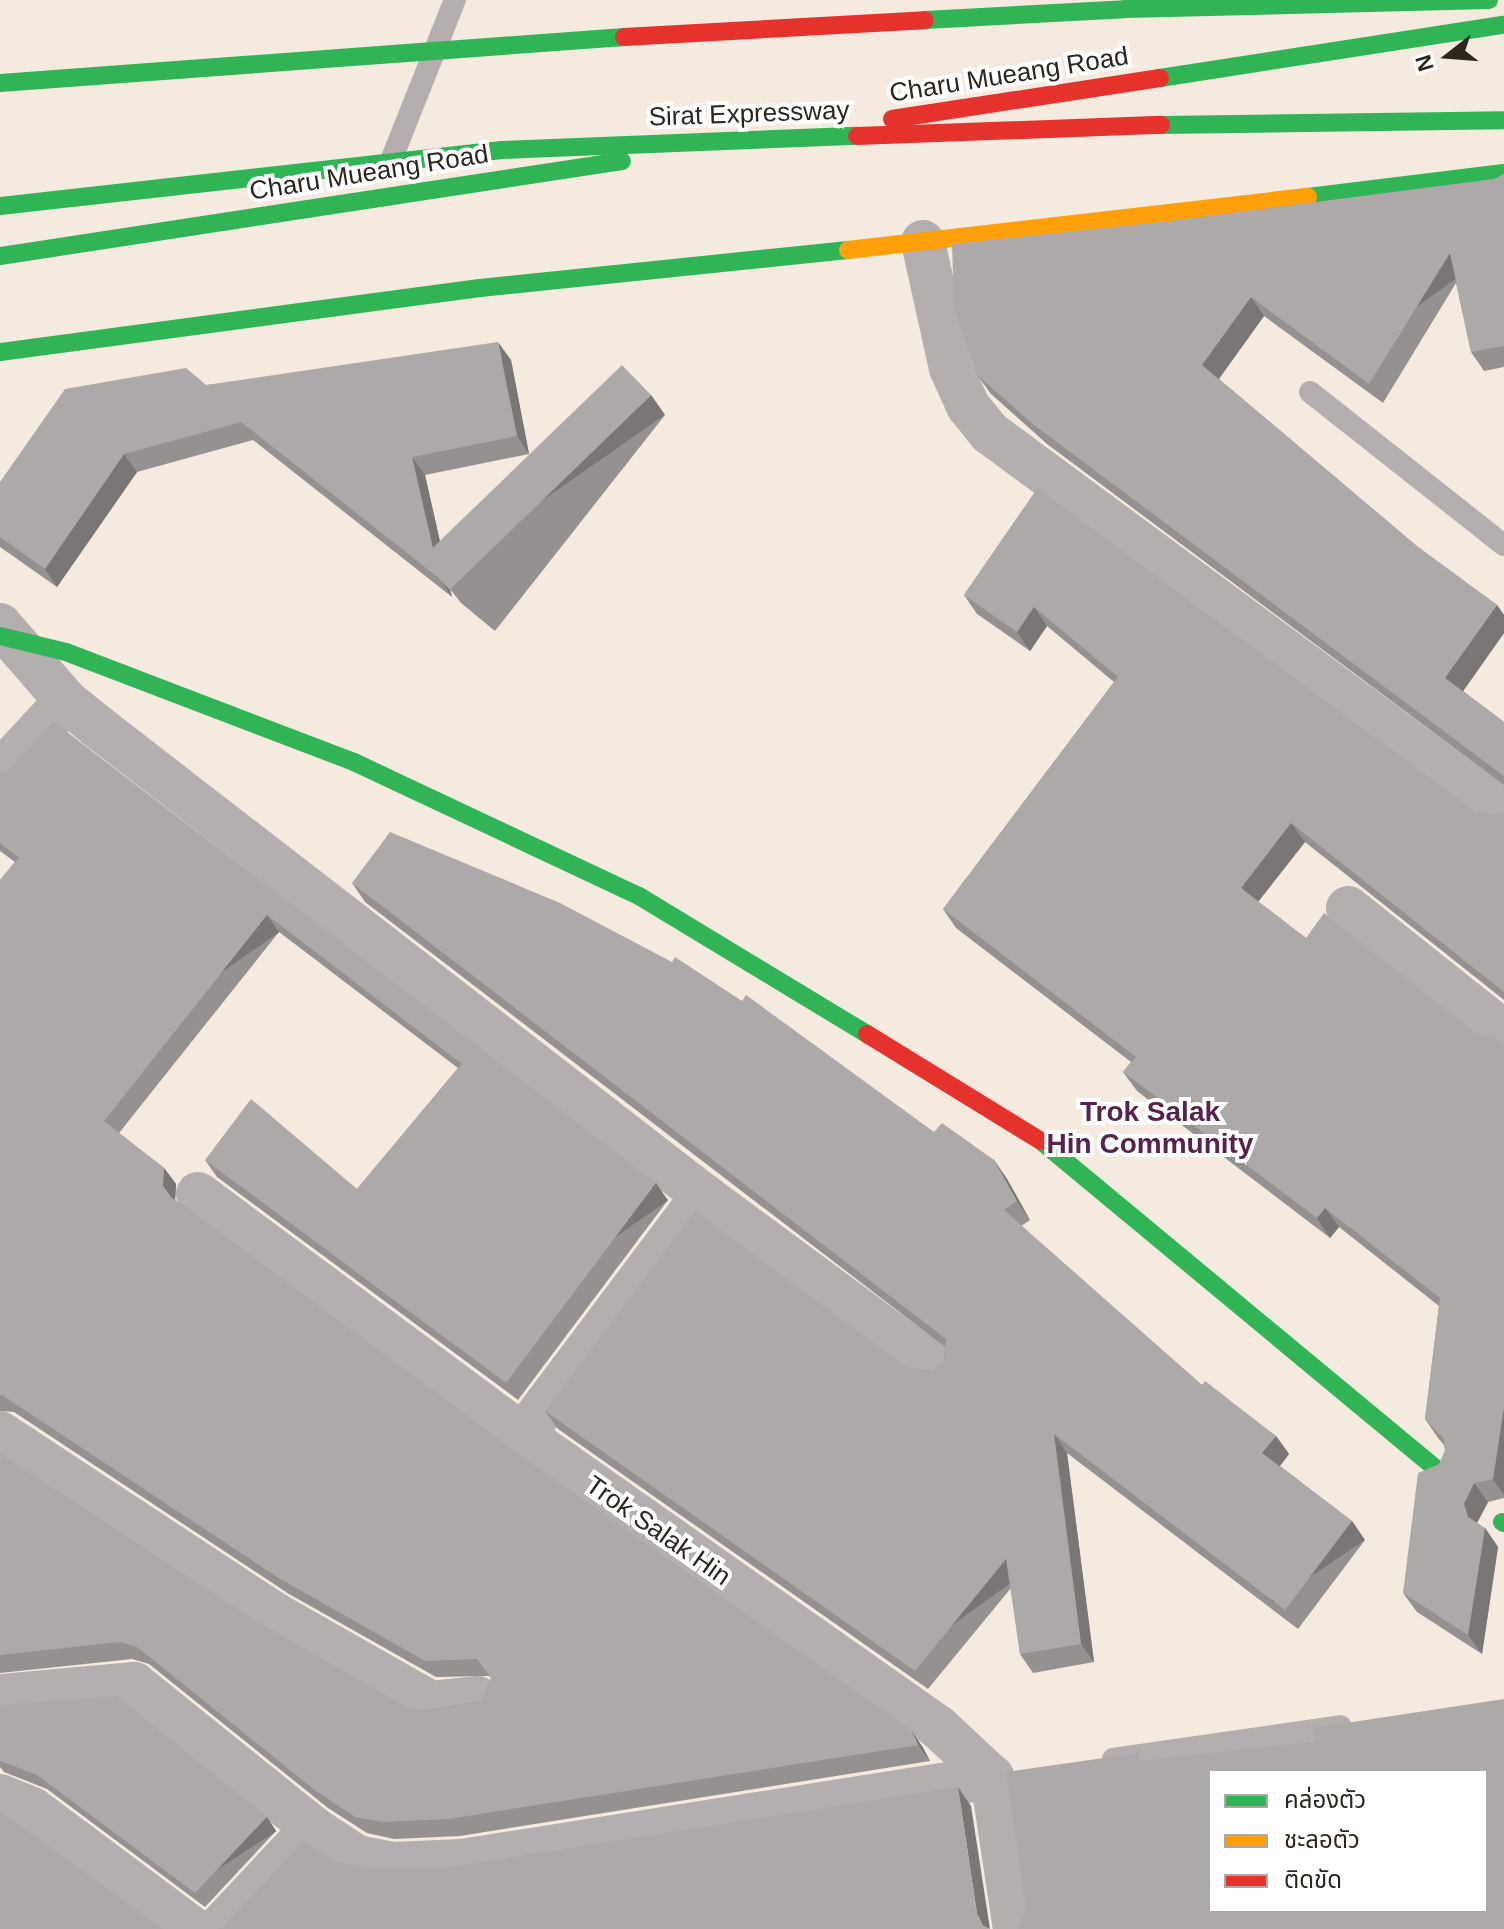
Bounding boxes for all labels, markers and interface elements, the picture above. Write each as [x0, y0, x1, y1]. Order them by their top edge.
north arrow [1408, 16, 1488, 96]
street label: Charu Mueang Road [887, 41, 1131, 109]
text: N [1410, 52, 1439, 74]
street label: Sirat Expressway [648, 95, 850, 133]
street label: Charu Mueang Road [247, 139, 491, 207]
district label: Trok Salak Hin Community [1047, 1095, 1253, 1161]
street label: Trok Salak Hin [580, 1470, 736, 1592]
legend [1208, 1769, 1488, 1913]
text: คล่องตัว [1284, 1786, 1366, 1813]
text: ชะลอตัว [1284, 1826, 1360, 1853]
text: ติดขัด [1284, 1866, 1342, 1893]

